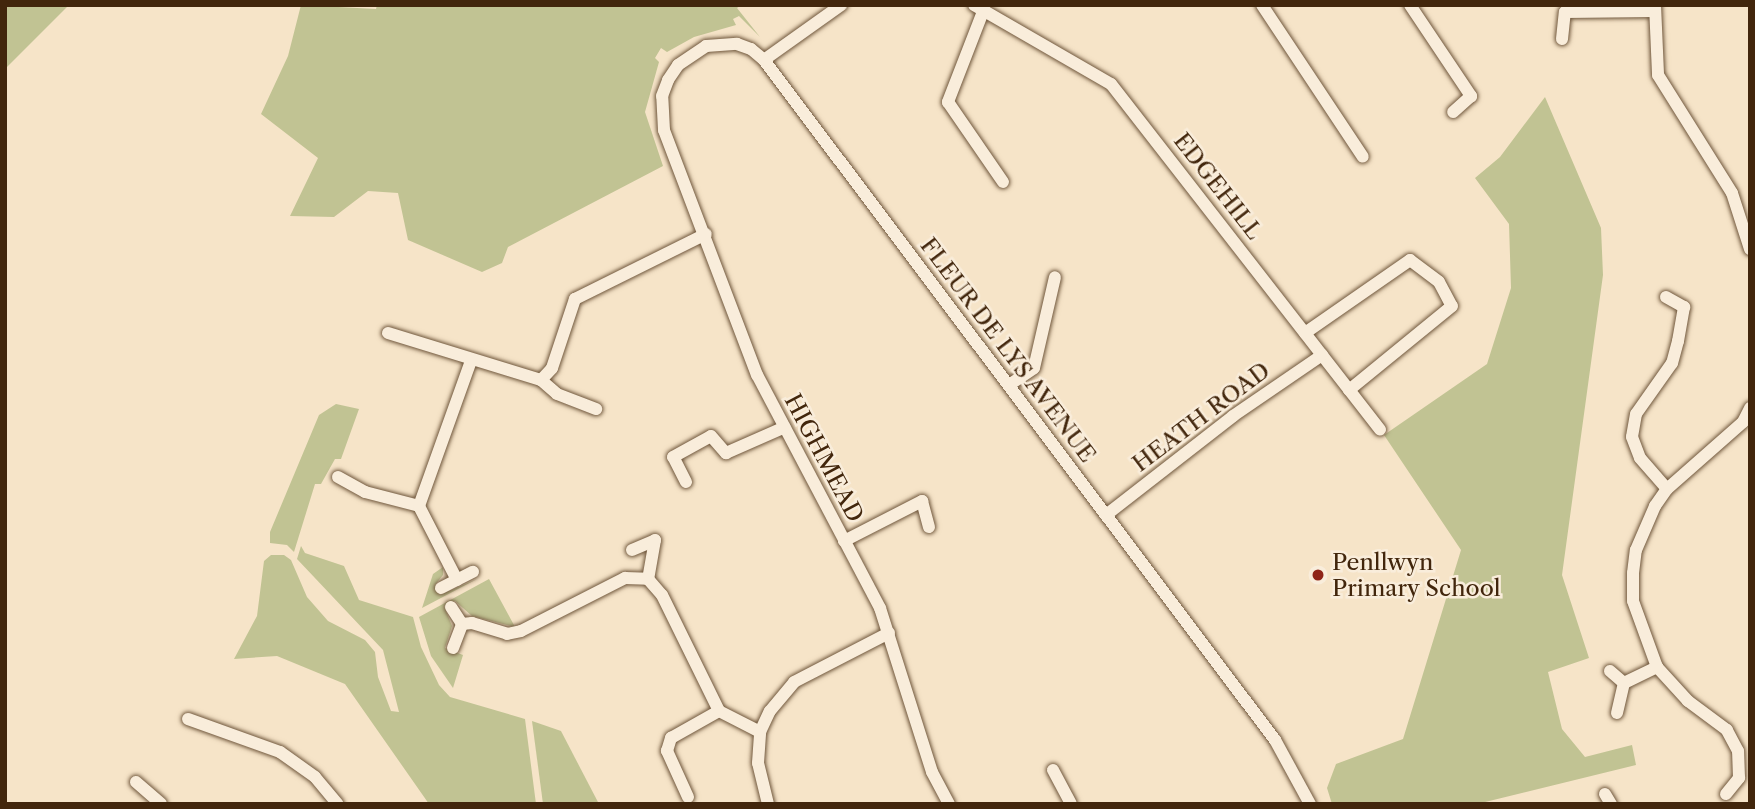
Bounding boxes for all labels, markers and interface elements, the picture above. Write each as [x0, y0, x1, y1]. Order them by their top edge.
street label: EDGEHILL [1168, 127, 1268, 245]
street label: FLEUR DE LYS AVENUE [914, 231, 1102, 469]
street label: HEATH ROAD [1127, 356, 1275, 478]
street label: HIGHMEAD [779, 389, 869, 527]
place label: Penllwyn Primary School [1332, 548, 1501, 602]
marker: Penllwyn Primary School [1310, 567, 1326, 583]

